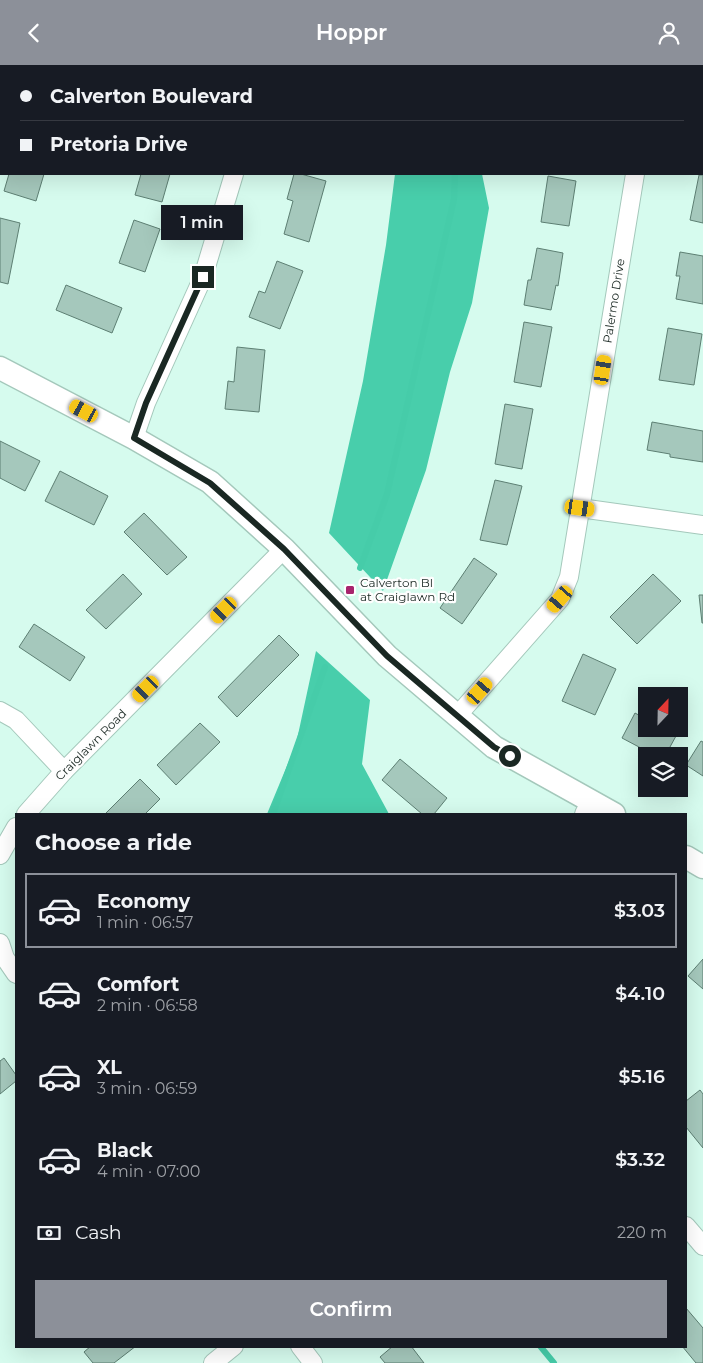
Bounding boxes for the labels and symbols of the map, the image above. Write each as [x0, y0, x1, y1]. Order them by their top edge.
callout: 1 min [162, 205, 244, 239]
street label: Palermo Drive [599, 258, 628, 344]
route end [192, 266, 214, 288]
car [593, 354, 612, 386]
car [67, 397, 100, 425]
car [564, 498, 595, 518]
place label: Calverton Bl at Craiglawn Rd [360, 575, 455, 604]
car [544, 583, 575, 615]
marker: Calverton Bl at Craiglawn Rd [344, 584, 356, 596]
car [208, 594, 239, 626]
car [130, 673, 161, 705]
car [464, 675, 495, 707]
north arrow [638, 687, 688, 737]
street label: Craiglawn Road [52, 706, 129, 783]
route start [499, 745, 521, 767]

